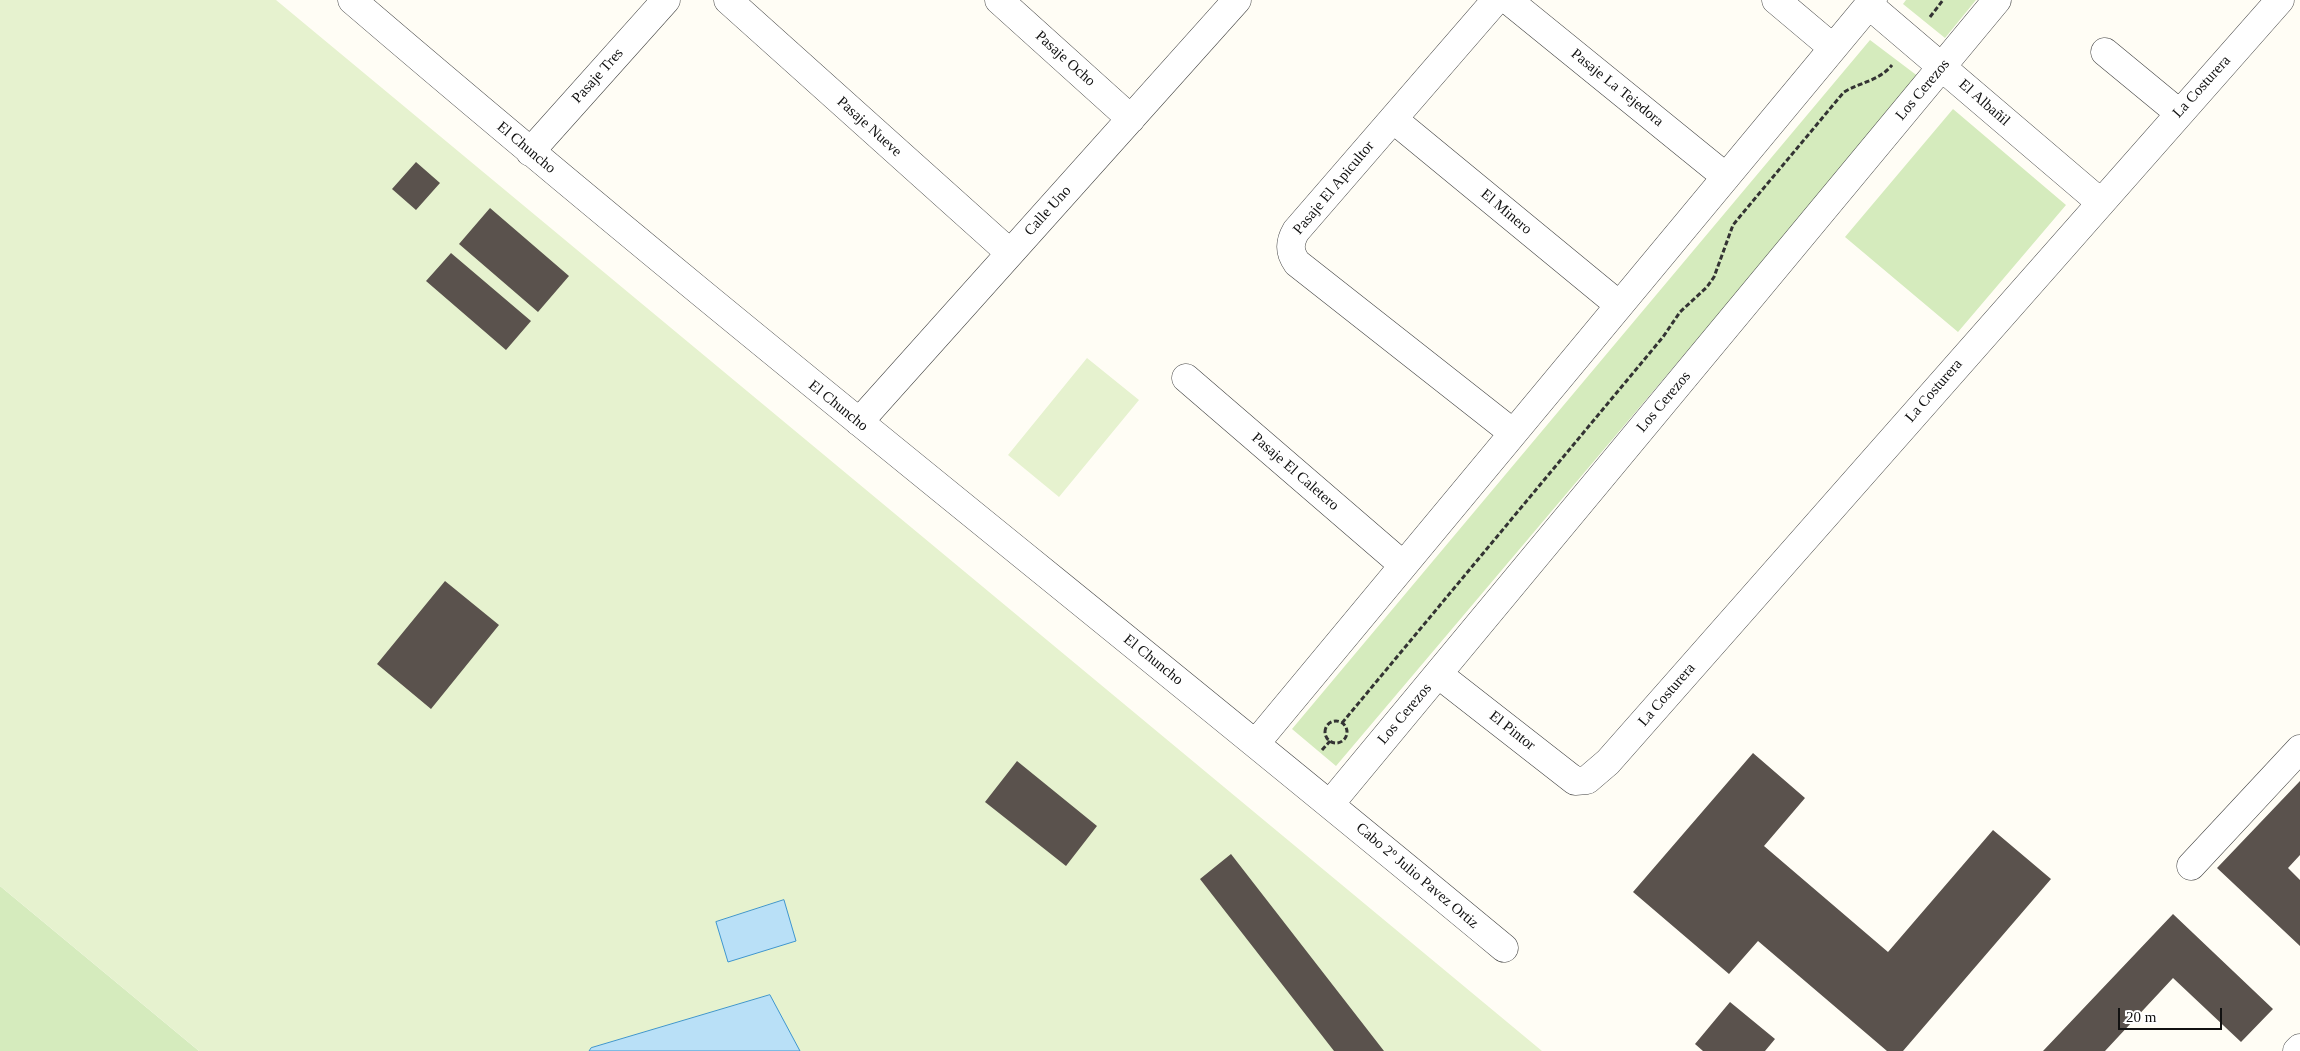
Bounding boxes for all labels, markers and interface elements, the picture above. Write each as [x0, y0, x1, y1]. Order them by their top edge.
street label: Pasaje Ocho [1031, 27, 1099, 91]
street label: Pasaje Tres [568, 45, 628, 107]
street label: Pasaje La Tejedora [1567, 45, 1667, 131]
street label: La Costurera [2169, 52, 2235, 122]
street label: Los Cerezos [1892, 56, 1954, 124]
street label: El Albañil [1955, 76, 2013, 130]
street label: Pasaje Nueve [833, 93, 905, 161]
street label: El Chuncho [493, 118, 559, 178]
street label: Pasaje El Apicultor [1290, 138, 1378, 238]
street label: Calle Uno [1021, 182, 1075, 240]
street label: El Minero [1477, 185, 1535, 239]
street label: La Costurera [1902, 356, 1966, 426]
street label: Los Cerezos [1633, 368, 1695, 436]
street label: El Chuncho [805, 377, 871, 435]
street label: Pasaje El Caletero [1248, 429, 1342, 515]
street label: El Chuncho [1120, 631, 1186, 689]
street label: La Costurera [1635, 660, 1699, 730]
street label: Los Cerezos [1374, 680, 1436, 748]
street label: El Pintor [1485, 707, 1539, 755]
street label: Cabo 2º Julio Pavez Ortiz [1352, 819, 1482, 933]
scale bar [2120, 998, 2224, 1030]
text: 20 m [2126, 1009, 2156, 1025]

